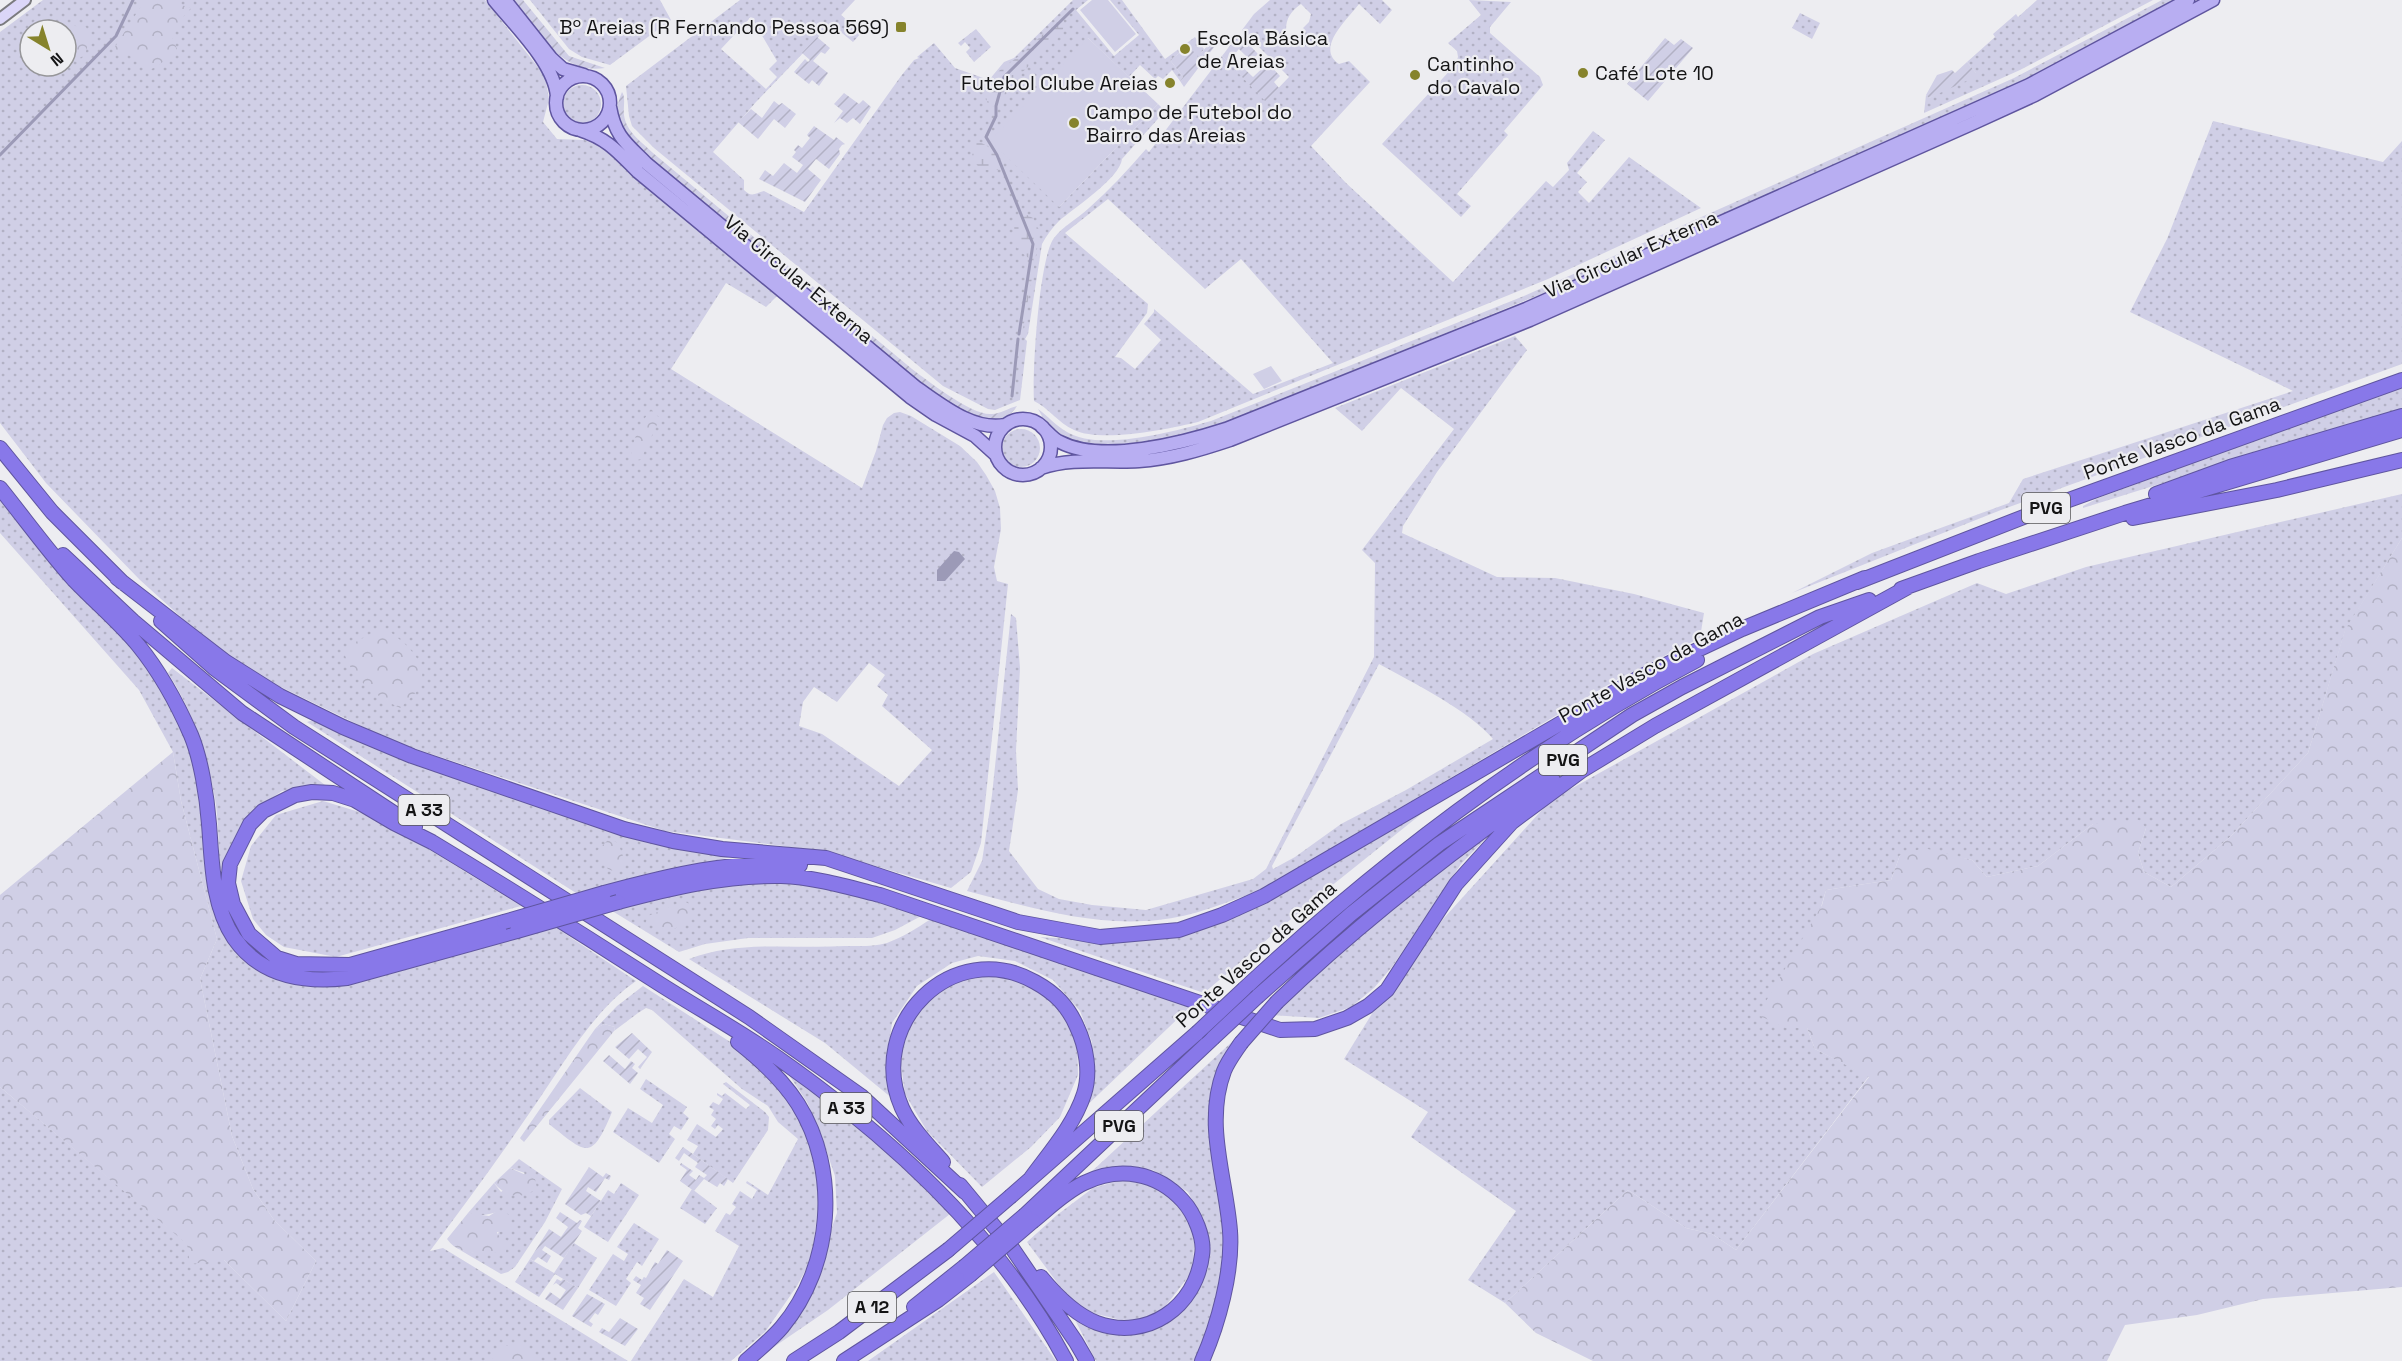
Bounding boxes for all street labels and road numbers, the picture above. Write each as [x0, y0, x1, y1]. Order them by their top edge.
street label: Via Circular Externa [1540, 204, 1722, 304]
street label: Via Circular Externa [719, 209, 879, 349]
street label: Ponte Vasco da Gama [2080, 390, 2284, 486]
road number: PVG [2022, 493, 2070, 523]
street label: Ponte Vasco da Gama [1554, 605, 1748, 729]
road number: PVG [1539, 745, 1587, 775]
road number: A 33 [398, 795, 450, 825]
street label: Ponte Vasco da Gama [1170, 875, 1342, 1033]
road number: A 33 [820, 1093, 872, 1123]
road number: PVG [1095, 1111, 1143, 1141]
road number: A 12 [848, 1292, 896, 1322]

